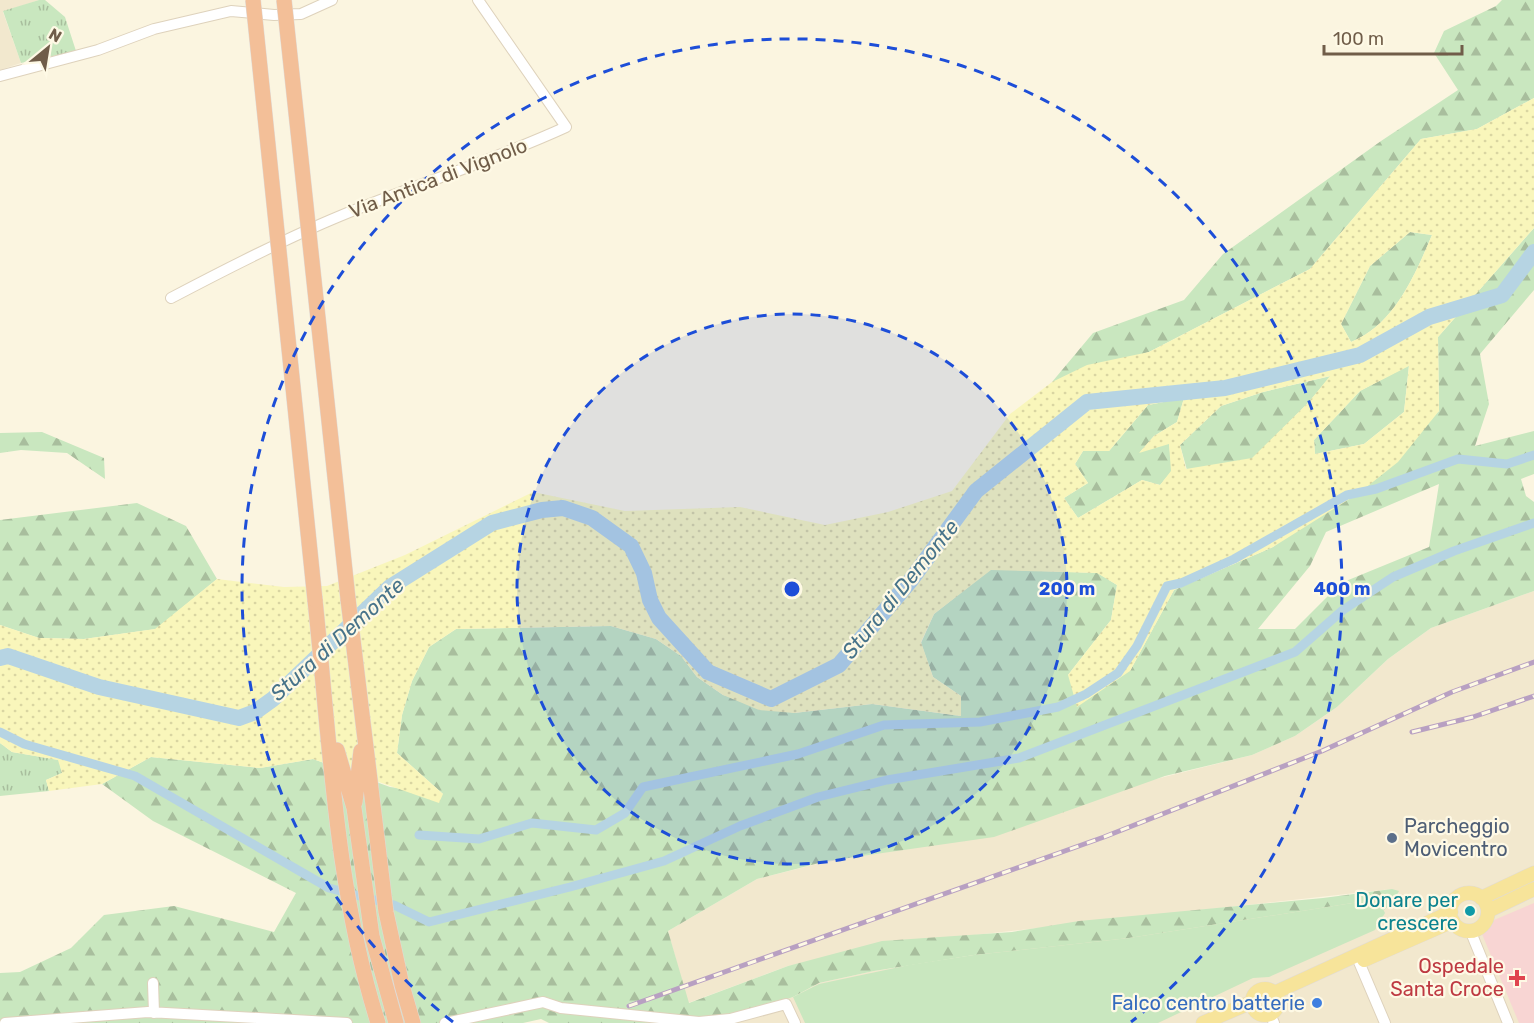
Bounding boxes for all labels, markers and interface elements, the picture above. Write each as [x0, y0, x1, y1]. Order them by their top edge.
north arrow [18, 18, 78, 78]
scale bar [1324, 18, 1462, 56]
text: N [46, 24, 65, 47]
text: 100 m [1333, 28, 1384, 50]
street label: Via Antica di Vignolo [345, 133, 531, 223]
water label: Stura di Demonte [836, 514, 964, 663]
water label: Stura di Demonte [265, 572, 409, 706]
text: 200 m [1039, 578, 1095, 600]
text: 400 m [1313, 578, 1371, 600]
centre of rings [782, 579, 802, 599]
place label: Parcheggio Movicentro [1404, 814, 1510, 861]
marker: Parcheggio Movicentro [1385, 831, 1399, 845]
place label: Donare per crescere [1355, 888, 1458, 935]
marker: Donare per crescere [1463, 904, 1477, 918]
place label: Ospedale Santa Croce [1390, 954, 1504, 1001]
marker: Ospedale Santa Croce [1508, 969, 1526, 987]
place label: Falco centro batterie [1111, 991, 1305, 1015]
marker: Falco centro batterie [1310, 996, 1324, 1010]

